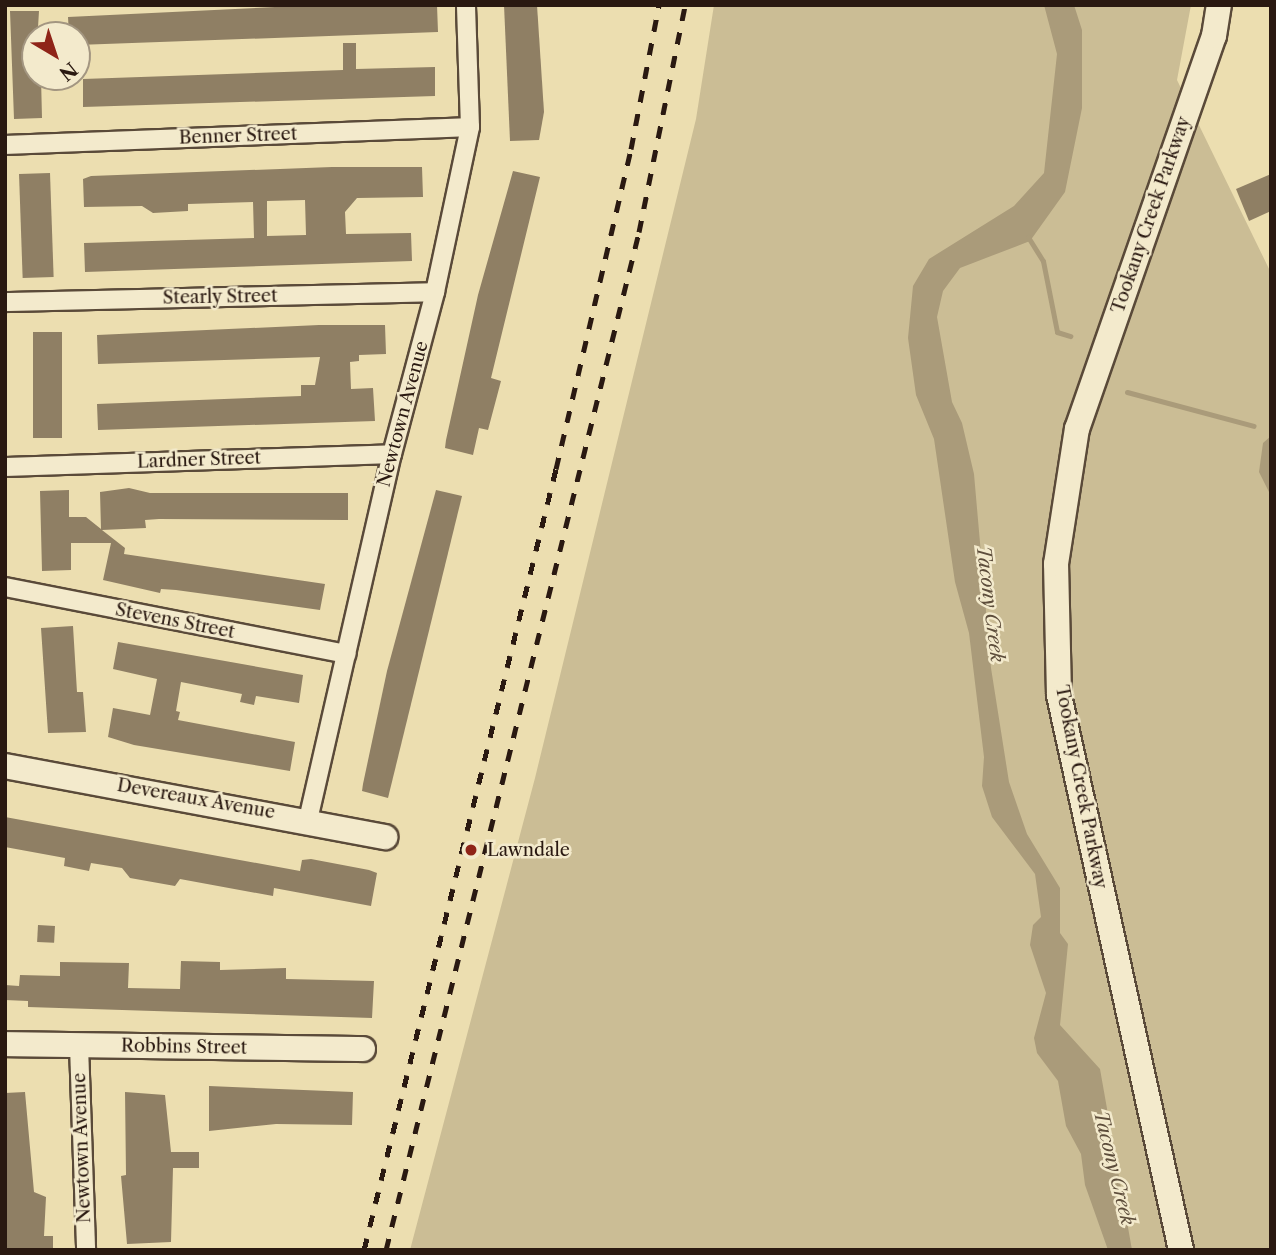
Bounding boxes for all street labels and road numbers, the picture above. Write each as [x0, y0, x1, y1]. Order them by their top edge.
street label: Tookany Creek Parkway [1107, 113, 1195, 317]
street label: Benner Street [178, 123, 298, 149]
street label: Stearly Street [162, 285, 278, 309]
street label: Newtown Avenue [373, 338, 433, 490]
street label: Lardner Street [136, 447, 262, 473]
street label: Stevens Street [113, 599, 237, 643]
street label: Tookany Creek Parkway [1051, 683, 1111, 891]
street label: Devereaux Avenue [115, 774, 277, 824]
street label: Robbins Street [121, 1035, 247, 1059]
street label: Newtown Avenue [69, 1072, 95, 1224]

